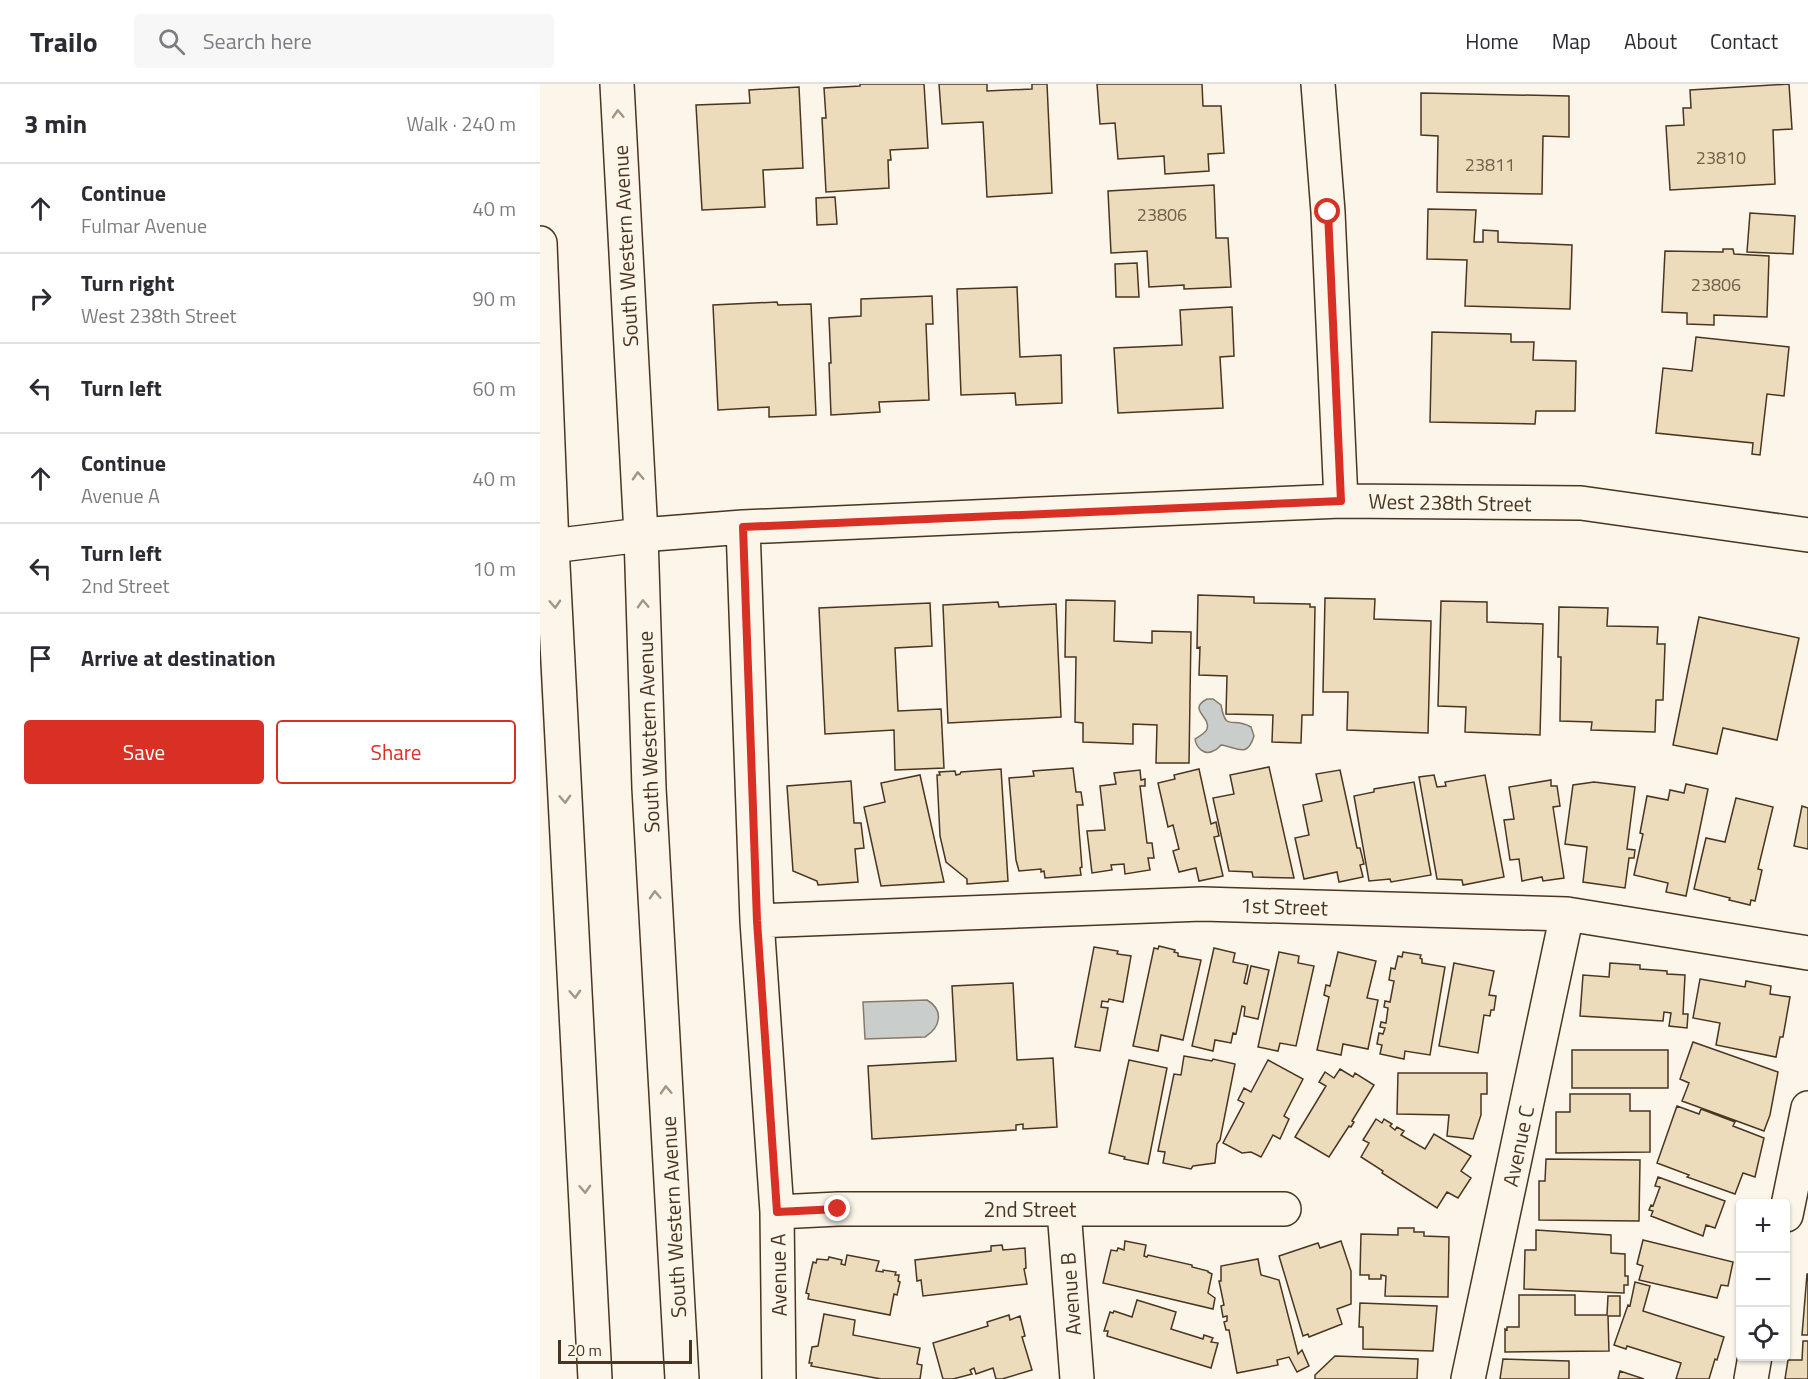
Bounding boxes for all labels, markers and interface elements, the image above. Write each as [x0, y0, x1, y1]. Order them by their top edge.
search box [134, 14, 554, 68]
text: Trailo [30, 20, 98, 63]
text: Search here [203, 24, 312, 58]
icon: search [155, 25, 188, 58]
text: Home [1465, 25, 1519, 57]
text: Map [1552, 25, 1591, 57]
text: About [1624, 25, 1677, 57]
text: Contact [1710, 25, 1778, 57]
text: 3 min [24, 104, 87, 143]
text: Walk · 240 m [407, 108, 516, 139]
one-way arrow [612, 109, 625, 118]
street label: South Western Avenue [604, 144, 646, 348]
house number: 23810 [1696, 144, 1746, 171]
house number: 23811 [1465, 151, 1515, 178]
text: Continue [81, 176, 166, 210]
icon: ahead [24, 192, 57, 225]
text: 40 m [472, 193, 516, 224]
route start [1314, 198, 1340, 224]
house number: 23806 [1137, 201, 1187, 228]
text: Fulmar Avenue [81, 210, 207, 241]
text: Turn right [81, 266, 175, 300]
house number: 23806 [1691, 271, 1741, 298]
icon: right [24, 282, 57, 315]
text: 90 m [472, 283, 516, 314]
text: West 238th Street [81, 300, 236, 331]
text: Turn left [81, 371, 162, 405]
icon: left [24, 372, 57, 405]
text: 60 m [472, 373, 516, 404]
text: Continue [81, 446, 166, 480]
icon: ahead [24, 462, 57, 495]
text: 40 m [472, 463, 516, 494]
one-way arrow [631, 472, 644, 481]
text: Avenue A [81, 480, 160, 511]
street label: West 238th Street [1368, 485, 1533, 519]
text: Turn left [81, 536, 162, 570]
icon: left [24, 552, 57, 585]
text: 10 m [472, 553, 516, 584]
text: 2nd Street [81, 570, 169, 601]
one-way arrow [637, 599, 650, 608]
one-way arrow [548, 600, 561, 609]
street label: South Western Avenue [628, 630, 668, 834]
text: Arrive at destination [81, 641, 276, 675]
icon: arrive [24, 642, 57, 675]
button: Save [24, 720, 264, 784]
button: Share [276, 720, 516, 784]
one-way arrow [558, 795, 571, 804]
street label: 1st Street [1240, 888, 1329, 924]
one-way arrow [649, 891, 662, 900]
one-way arrow [568, 989, 581, 998]
one-way arrow [660, 1085, 673, 1094]
street label: Avenue C [1494, 1103, 1542, 1189]
street label: South Western Avenue [652, 1115, 694, 1319]
one-way arrow [578, 1184, 591, 1193]
street label: 2nd Street [984, 1193, 1077, 1225]
route end [824, 1195, 850, 1221]
map controls [1736, 1199, 1790, 1361]
button: + [1736, 1199, 1790, 1253]
street label: Avenue A [761, 1233, 795, 1317]
street label: Avenue B [1051, 1251, 1089, 1337]
button: − [1736, 1253, 1790, 1307]
button: locate [1736, 1307, 1790, 1361]
scale bar [558, 1337, 692, 1364]
text: 20 m [567, 1338, 602, 1362]

